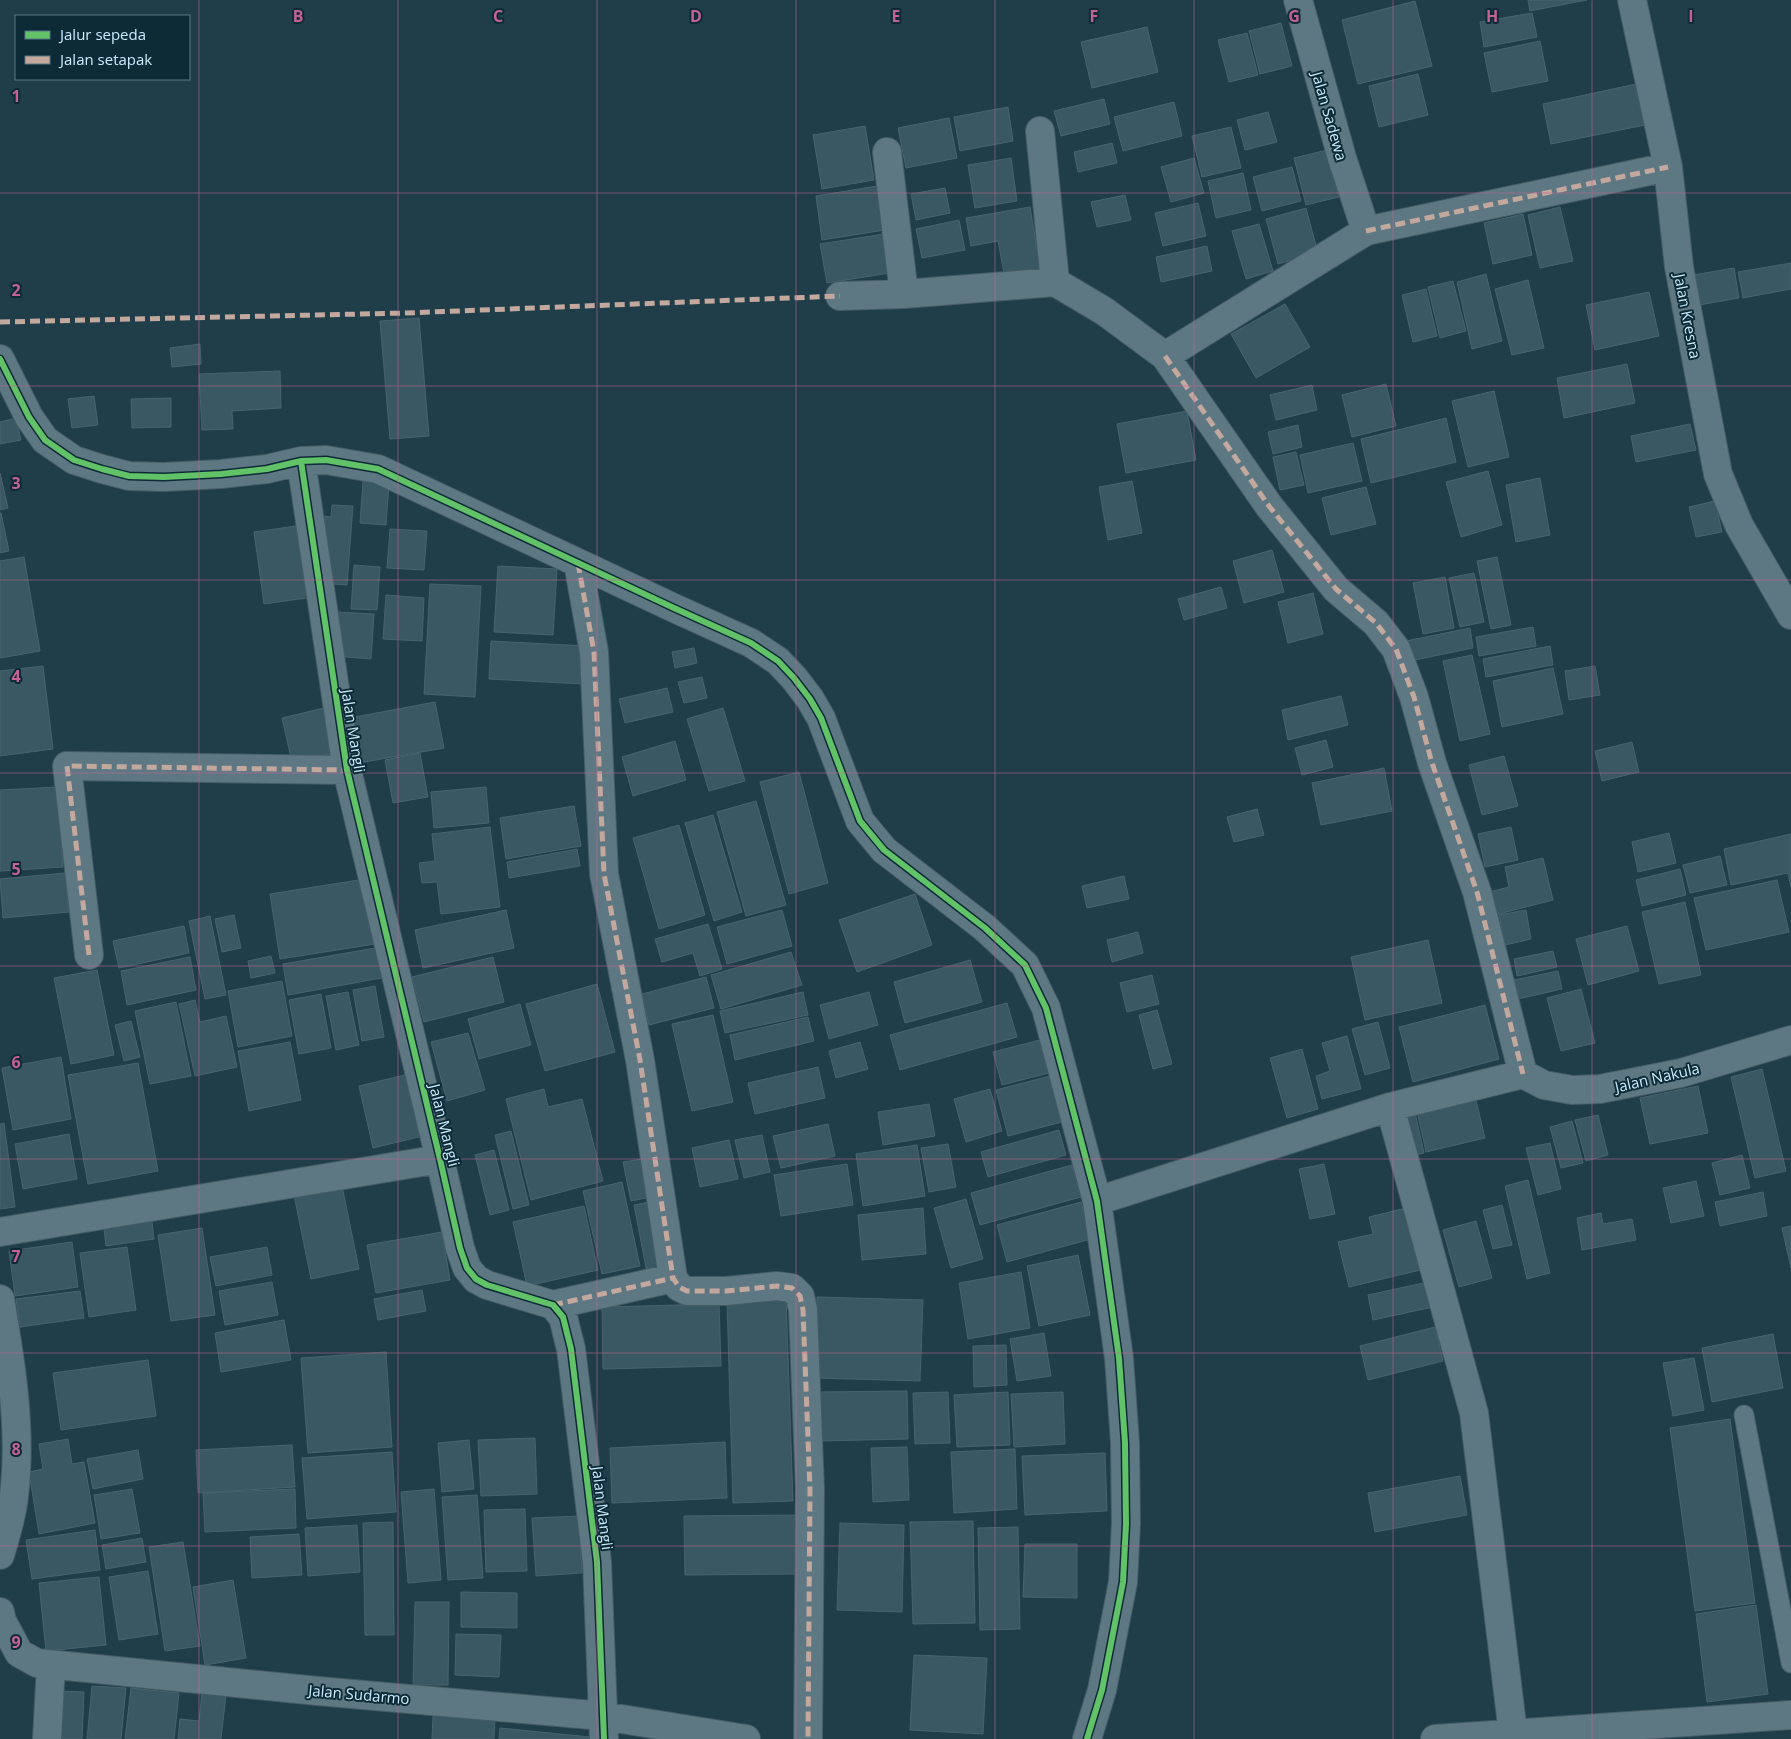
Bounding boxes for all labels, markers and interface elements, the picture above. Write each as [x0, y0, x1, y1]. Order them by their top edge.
text: B [293, 5, 303, 27]
text: C [493, 5, 503, 27]
text: D [690, 5, 702, 27]
text: E [892, 5, 901, 27]
text: F [1090, 5, 1098, 27]
text: G [1288, 5, 1300, 27]
text: H [1486, 5, 1498, 27]
text: I [1688, 5, 1694, 27]
legend [15, 15, 190, 80]
text: Jalur sepeda [58, 24, 146, 44]
text: Jalan setapak [58, 49, 152, 69]
street label: Jalan Sadewa [1307, 67, 1352, 163]
text: 1 [11, 85, 21, 107]
street label: Jalan Kresna [1670, 270, 1706, 360]
text: 2 [11, 279, 21, 301]
text: 3 [11, 472, 21, 494]
text: 4 [11, 665, 21, 687]
street label: Jalan Mangli [337, 686, 370, 774]
text: 5 [11, 858, 21, 880]
text: 6 [11, 1051, 21, 1073]
street label: Jalan Nakula [1611, 1058, 1701, 1097]
street label: Jalan Mangli [425, 1080, 465, 1168]
text: 7 [11, 1245, 21, 1267]
text: 8 [11, 1438, 21, 1460]
street label: Jalan Mangli [588, 1463, 618, 1551]
text: 9 [11, 1631, 21, 1653]
street label: Jalan Sudarmo [306, 1679, 410, 1708]

